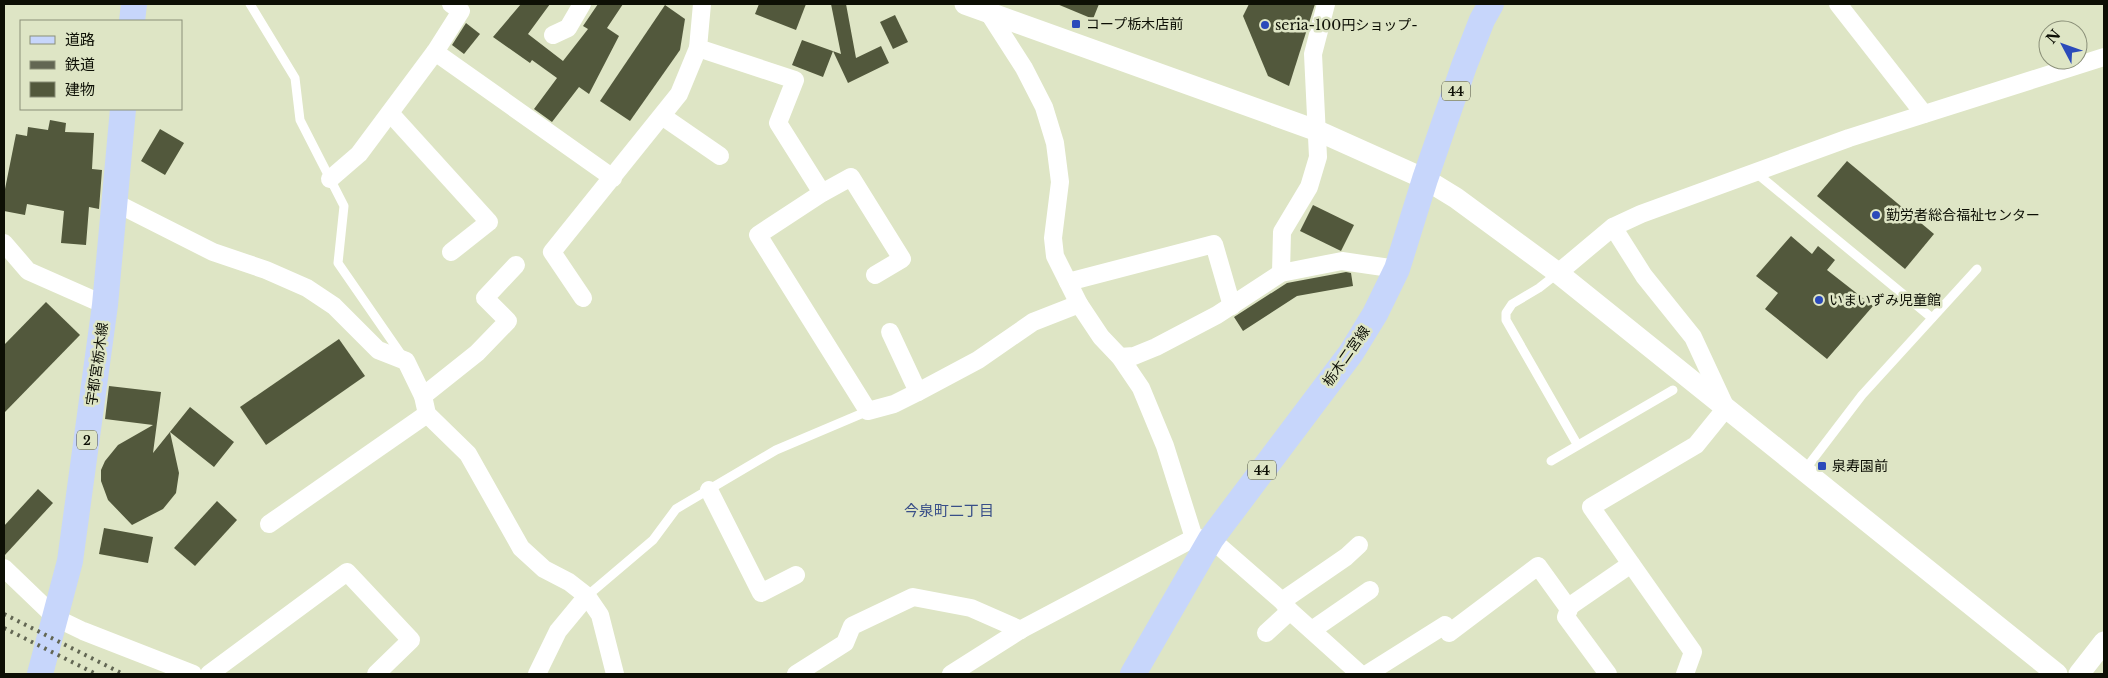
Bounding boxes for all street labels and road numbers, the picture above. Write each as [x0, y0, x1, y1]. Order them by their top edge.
road number: 44 [1442, 82, 1470, 100]
street label: 宇都宮栃木線 [82, 321, 112, 407]
street label: 栃木二宮線 [1319, 322, 1373, 390]
road number: 2 [77, 430, 97, 450]
road number: 44 [1248, 460, 1276, 480]

